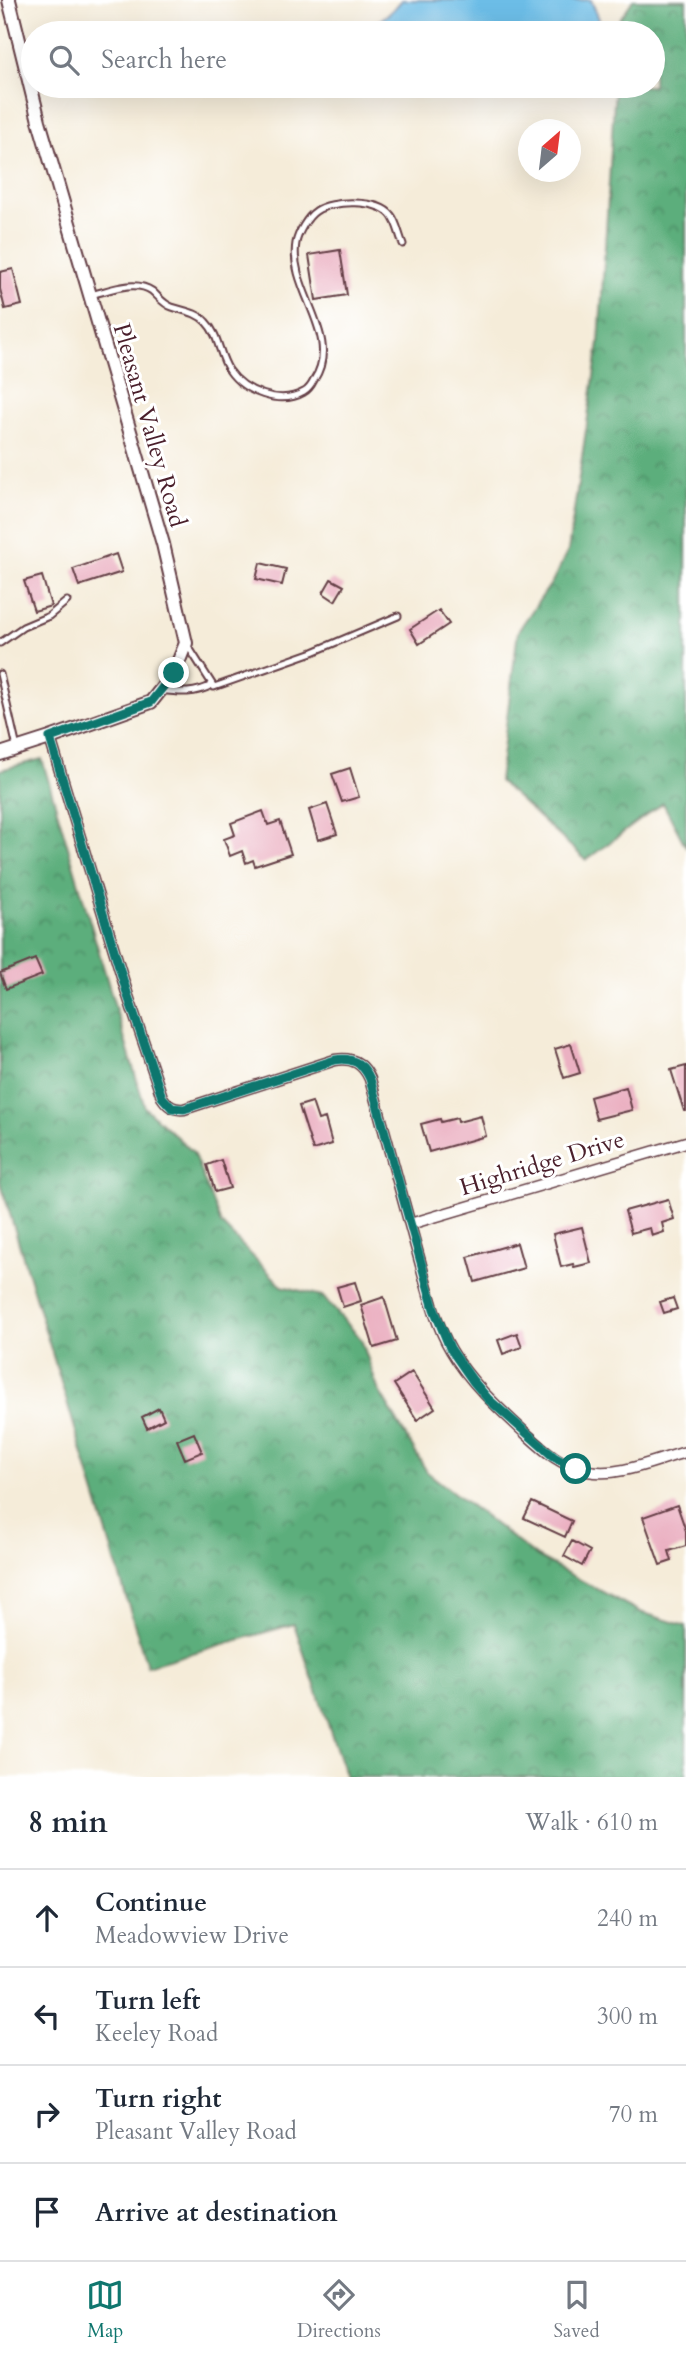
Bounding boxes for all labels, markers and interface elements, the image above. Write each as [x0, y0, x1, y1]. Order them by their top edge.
search box [21, 21, 665, 98]
icon: search [45, 41, 83, 79]
text: Search here [101, 42, 227, 77]
north arrow [518, 119, 581, 182]
street label: Pleasant Valley Road [105, 319, 194, 531]
route end [158, 657, 189, 688]
street label: Highridge Drive [456, 1123, 629, 1204]
route start [560, 1453, 591, 1484]
text: 8 min [28, 1802, 108, 1843]
text: Walk · 610 m [525, 1807, 658, 1838]
text: Continue [95, 1885, 207, 1920]
icon: ahead [28, 1899, 66, 1937]
text: 240 m [597, 1903, 658, 1934]
text: Meadowview Drive [95, 1920, 289, 1951]
text: Turn left [95, 1983, 200, 2018]
icon: left [28, 1997, 66, 2035]
text: 300 m [597, 2001, 658, 2032]
text: Keeley Road [95, 2018, 218, 2049]
text: Turn right [95, 2081, 222, 2116]
icon: right [28, 2095, 66, 2133]
text: 70 m [609, 2099, 658, 2130]
text: Pleasant Valley Road [95, 2116, 297, 2147]
icon: arrive [28, 2193, 66, 2231]
text: Arrive at destination [95, 2195, 338, 2230]
tab: Map [86, 2276, 124, 2344]
tab: Directions [297, 2276, 381, 2344]
tab: Saved [554, 2276, 600, 2344]

